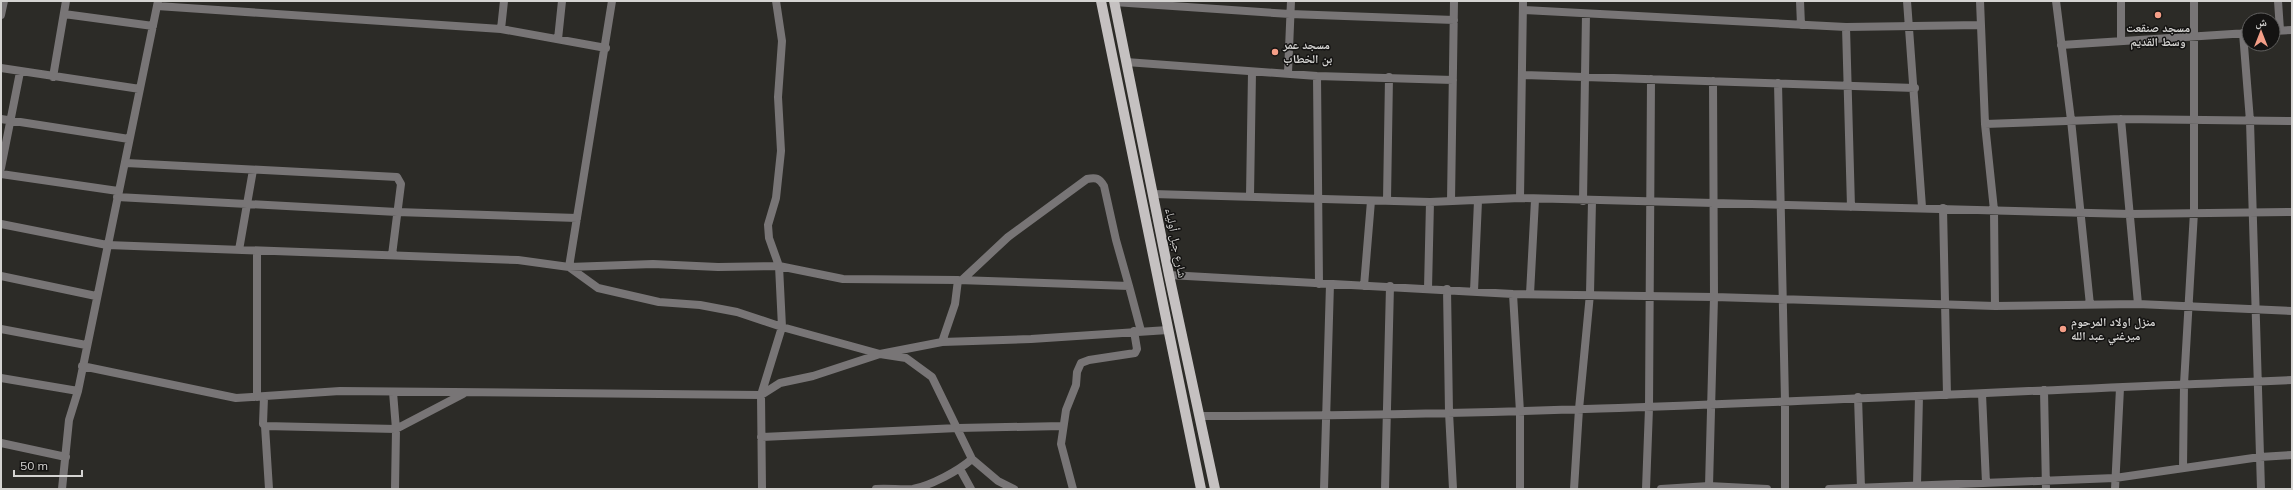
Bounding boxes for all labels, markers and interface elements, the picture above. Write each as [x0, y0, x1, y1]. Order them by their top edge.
marker: مسجد صنقعت وسط القديم [2153, 10, 2163, 20]
north arrow [2241, 12, 2281, 52]
text: ش [2255, 15, 2267, 30]
place label: مسجد صنقعت وسط القديم [2126, 20, 2190, 50]
place label: مسجد عمر بن الخطاب [1282, 37, 1332, 67]
marker: مسجد عمر بن الخطاب [1270, 47, 1280, 57]
street label: شارع جبل أولياء [1161, 207, 1191, 279]
place label: منزل اولاد المرحوم ميرغني عبد الله [2071, 314, 2156, 346]
marker: منزل اولاد المرحوم ميرغني عبد الله [2058, 324, 2068, 334]
scale bar [14, 452, 82, 478]
text: 50 m [20, 458, 48, 473]

